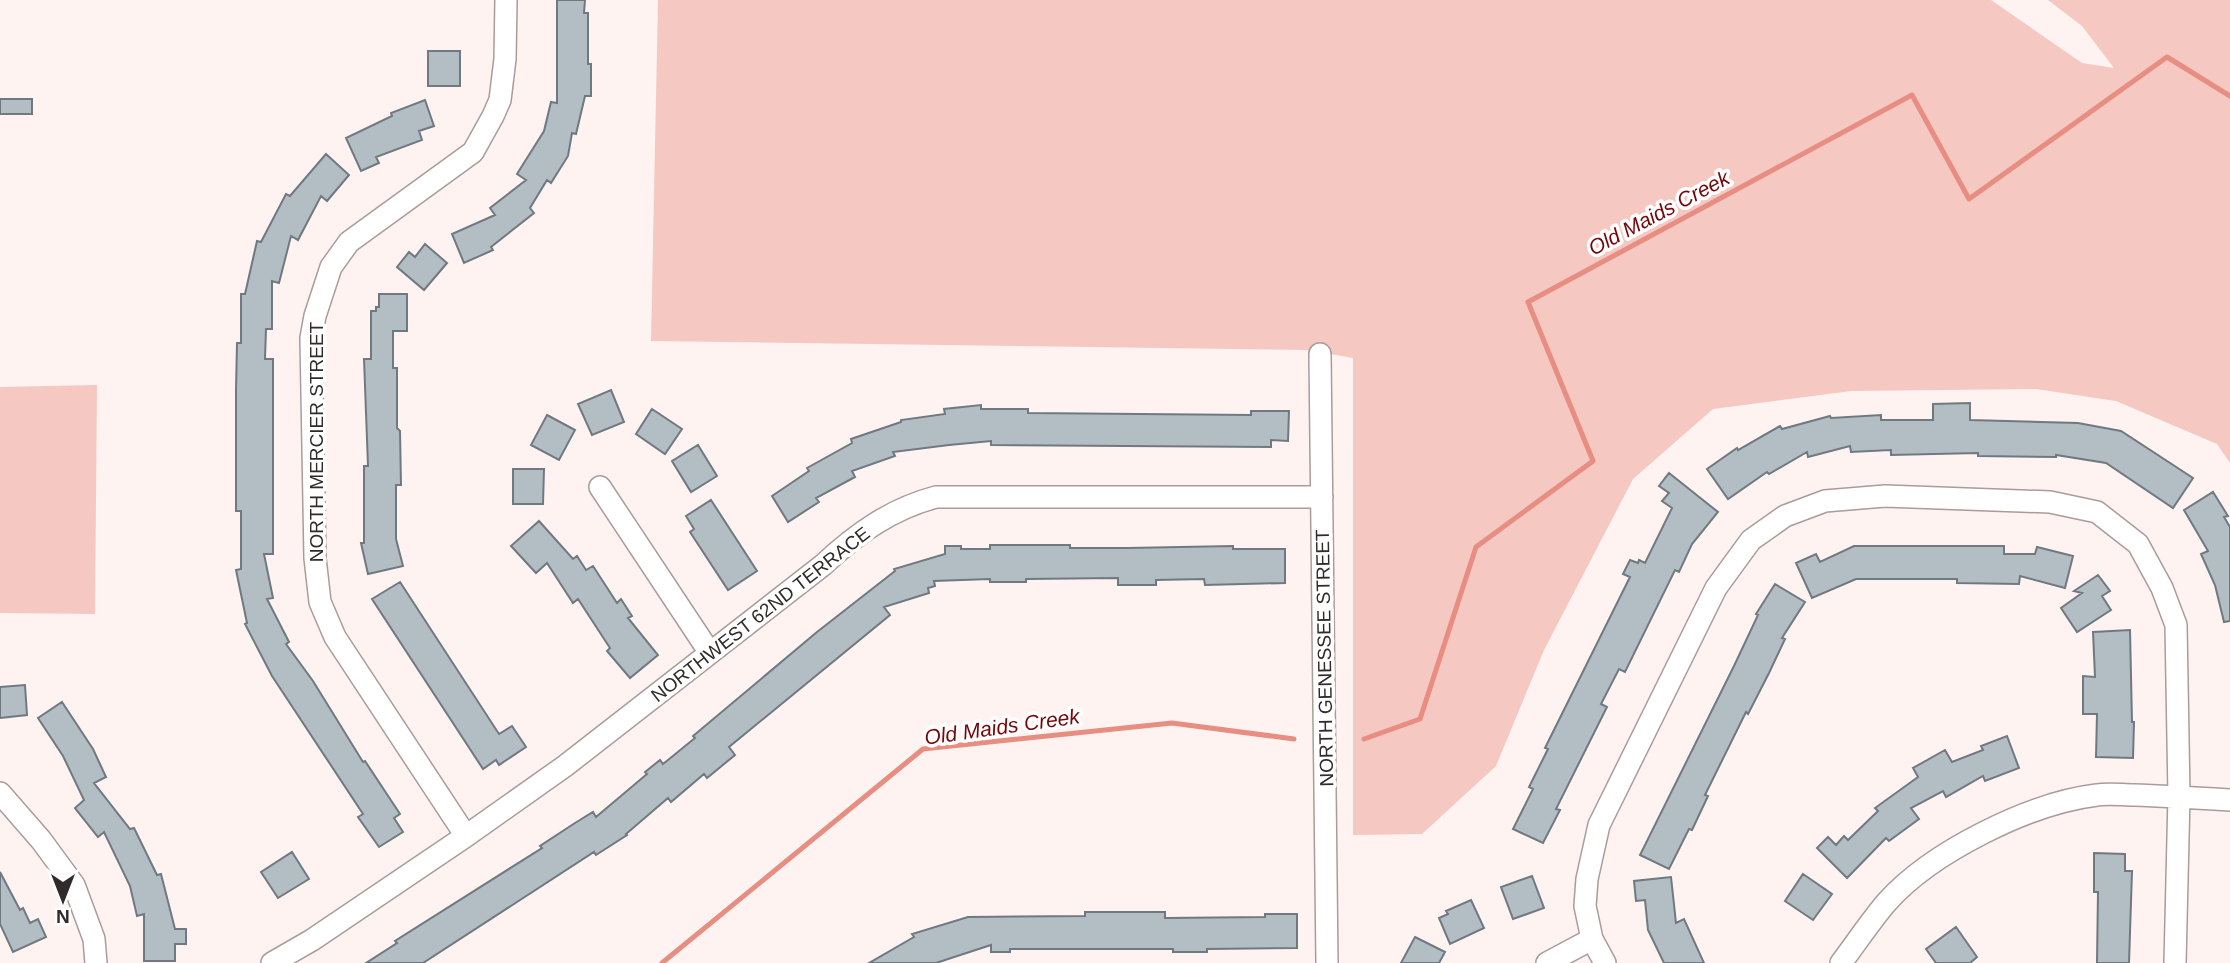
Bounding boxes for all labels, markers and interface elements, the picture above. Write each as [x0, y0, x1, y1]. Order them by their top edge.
water label: Old Maids Creek [1584, 165, 1735, 259]
street label: NORTH MERCIER STREET [306, 321, 327, 562]
street label: NORTHWEST 62ND TERRACE [647, 523, 874, 706]
street label: NORTH GENESSEE STREET [1312, 529, 1337, 787]
water label: Old Maids Creek [923, 704, 1082, 749]
north arrow [28, 865, 98, 935]
text: N [56, 906, 70, 927]

